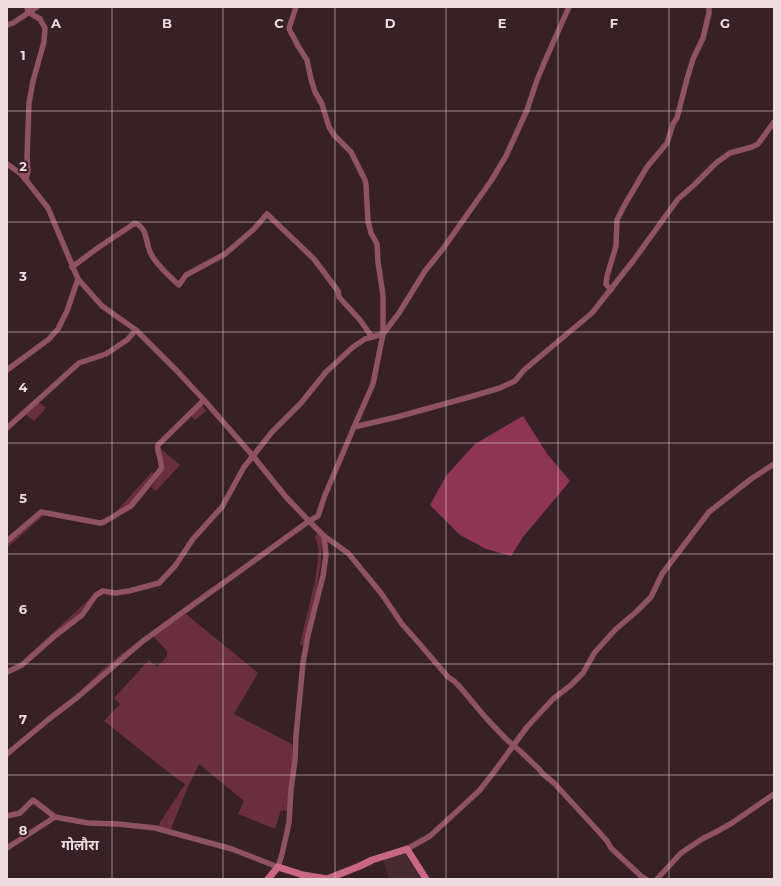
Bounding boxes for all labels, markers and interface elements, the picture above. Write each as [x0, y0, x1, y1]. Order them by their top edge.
text: A [50, 15, 62, 31]
text: B [162, 15, 172, 31]
text: C [274, 15, 284, 31]
text: D [385, 15, 396, 31]
text: E [498, 15, 507, 31]
text: F [610, 15, 618, 31]
text: G [720, 15, 730, 31]
text: 1 [20, 47, 26, 63]
text: 2 [19, 158, 27, 174]
text: 3 [18, 268, 27, 284]
text: 4 [19, 379, 28, 395]
text: 5 [19, 490, 27, 506]
text: 6 [19, 601, 28, 617]
text: 7 [19, 711, 27, 727]
text: 8 [19, 822, 28, 838]
district label: गोलौरा [61, 836, 100, 854]

